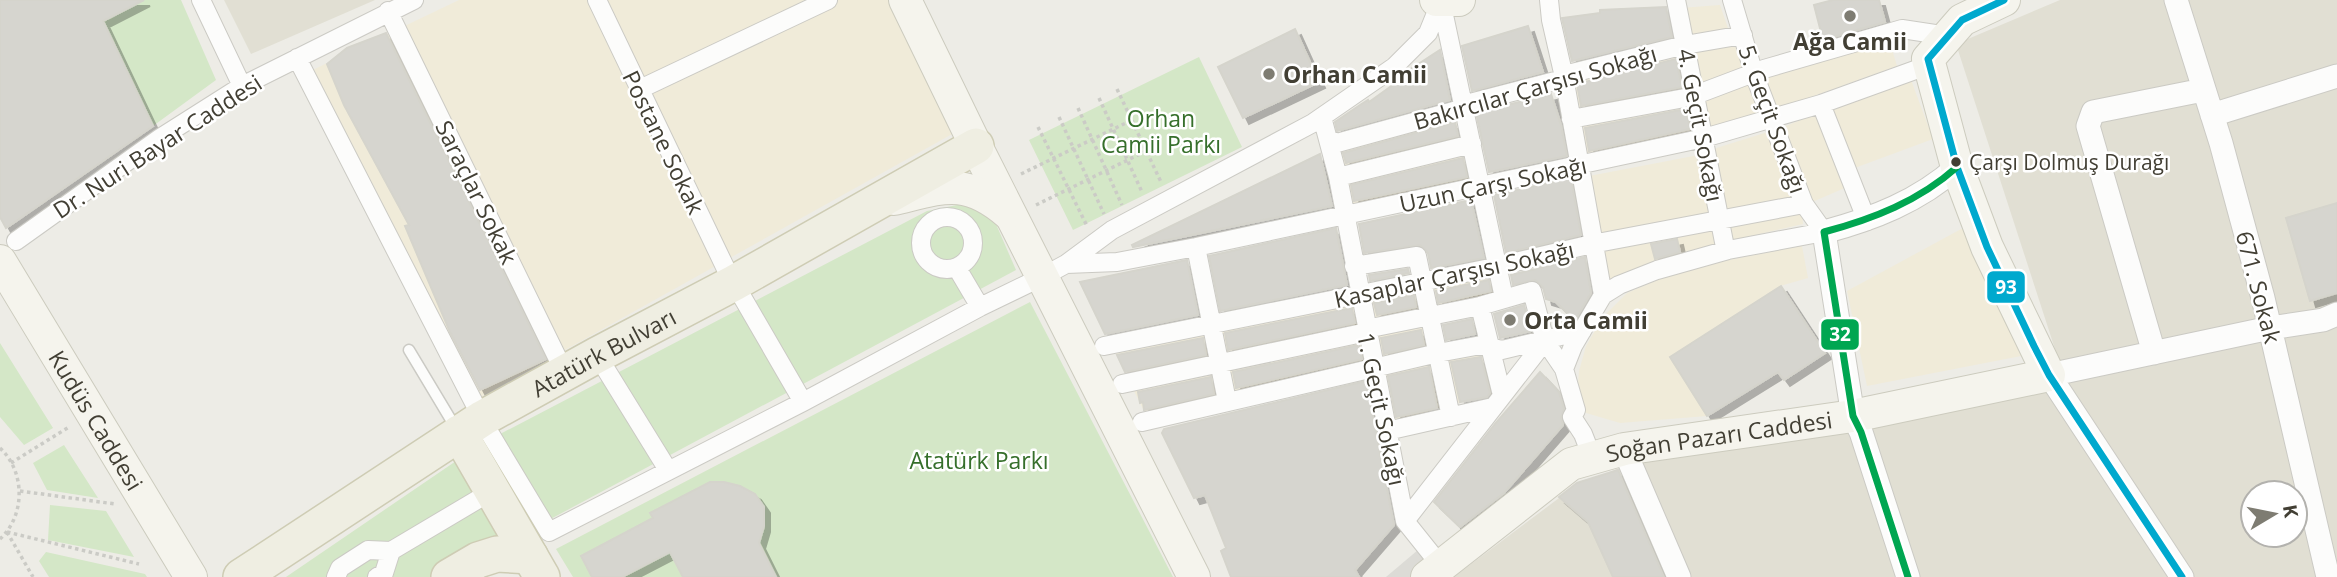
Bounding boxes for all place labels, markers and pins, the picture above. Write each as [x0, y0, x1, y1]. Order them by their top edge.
marker: Ağa Camii [1842, 8, 1858, 24]
place label: Ağa Camii [1793, 25, 1907, 57]
place label: Orhan Camii [1283, 58, 1427, 90]
marker: Orhan Camii [1261, 66, 1277, 82]
place label: Çarşı Dolmuş Durağı [1969, 148, 2169, 176]
marker: Çarşı Dolmuş Durağı [1949, 155, 1963, 169]
place label: Orta Camii [1524, 304, 1648, 336]
marker: Orta Camii [1502, 312, 1518, 328]

